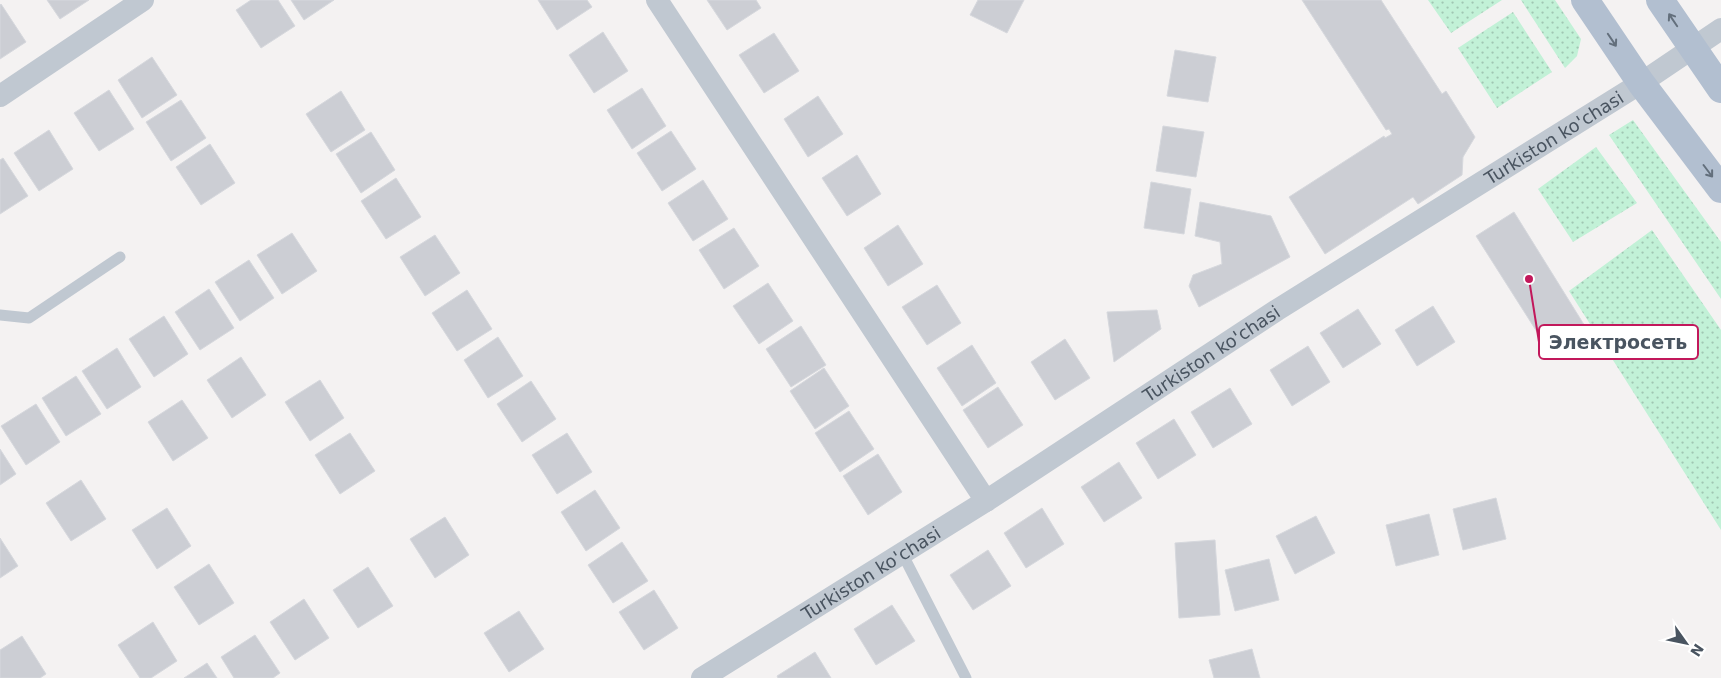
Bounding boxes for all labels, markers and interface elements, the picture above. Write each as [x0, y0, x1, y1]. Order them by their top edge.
one-way arrow [1668, 13, 1678, 27]
one-way arrow [1607, 33, 1617, 47]
street label: Turkiston ko'chasi [1480, 86, 1627, 189]
one-way arrow [1703, 164, 1713, 178]
street label: Turkiston ko'chasi [1138, 301, 1284, 406]
callout: Электросеть [1539, 325, 1698, 359]
text: Электросеть [1549, 331, 1687, 353]
street label: Turkiston ko'chasi [797, 522, 944, 624]
north arrow [1661, 618, 1711, 668]
text: N [1687, 641, 1707, 659]

